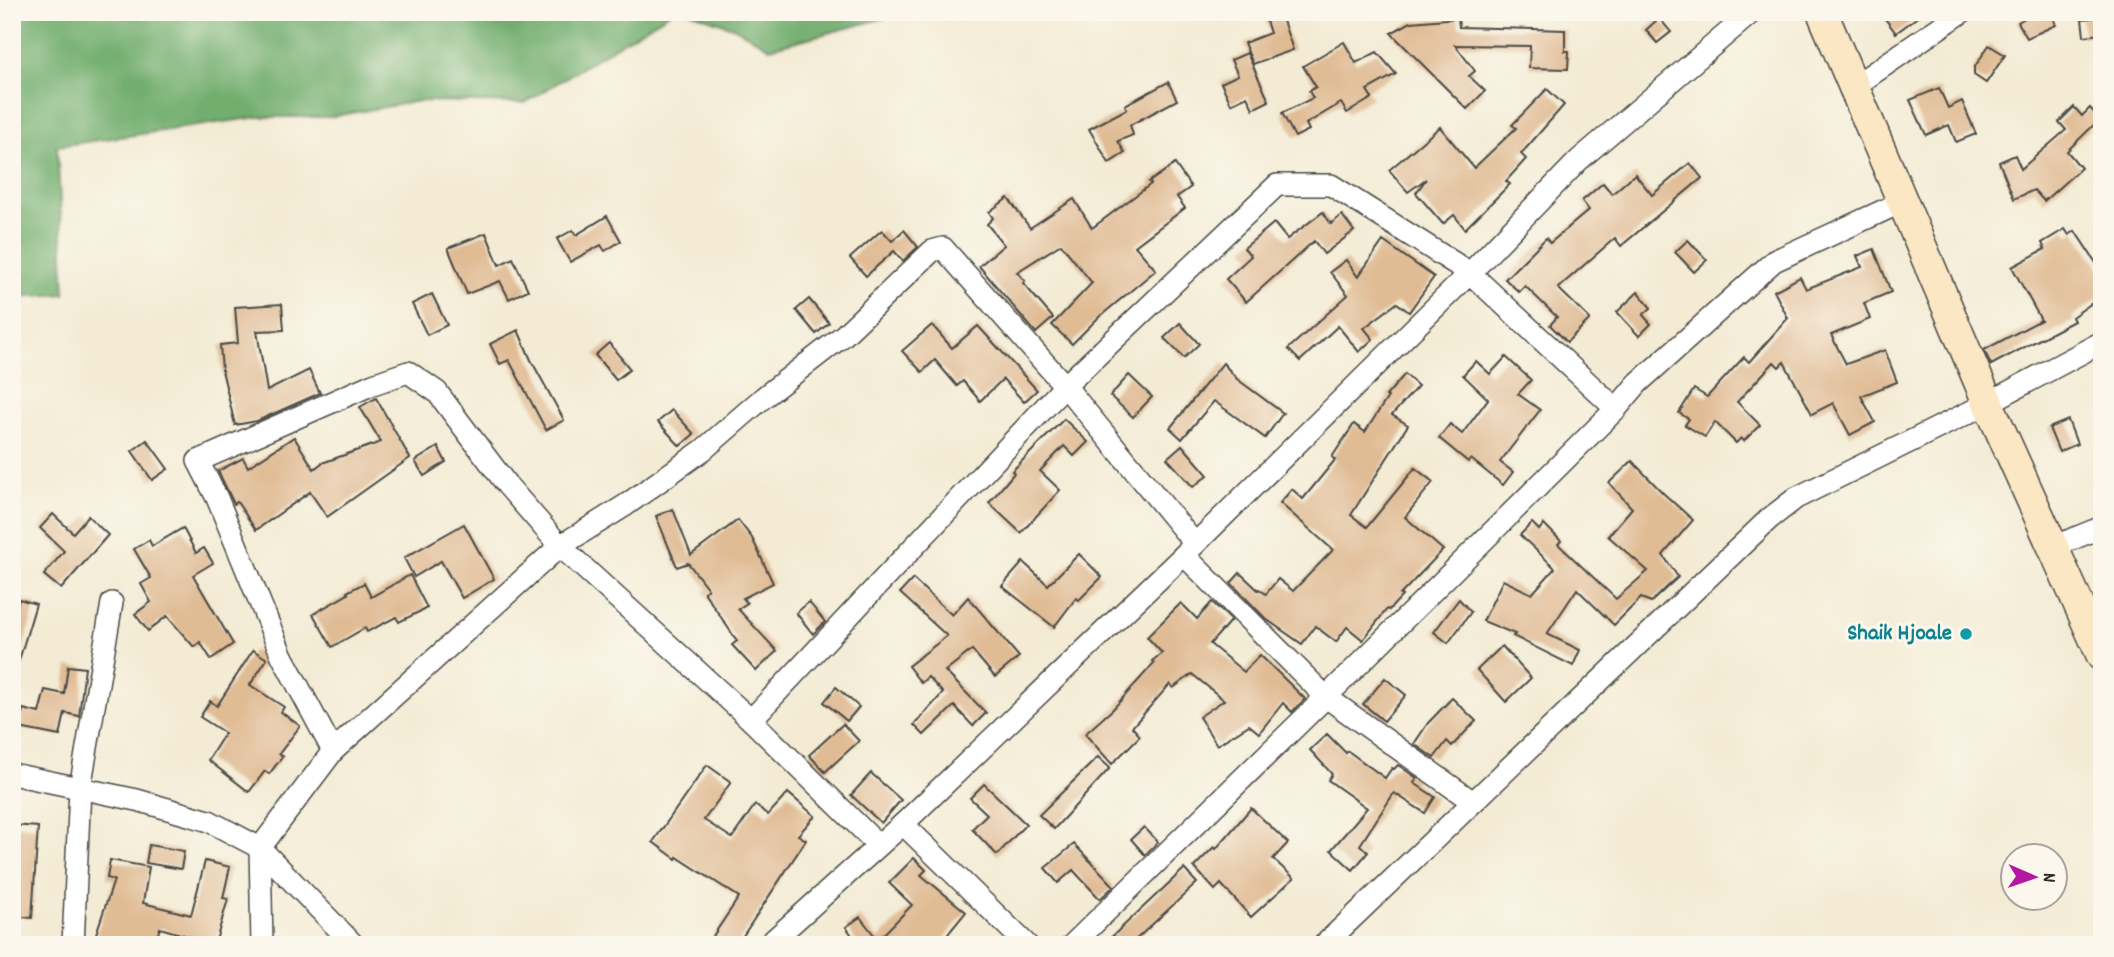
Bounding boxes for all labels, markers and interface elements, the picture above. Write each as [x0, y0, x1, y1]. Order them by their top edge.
place label: Shaik Hjoale [1847, 618, 1952, 651]
marker: Shaik Hjoale [1958, 626, 1974, 642]
north arrow [1998, 842, 2068, 912]
text: N [2034, 872, 2061, 883]

